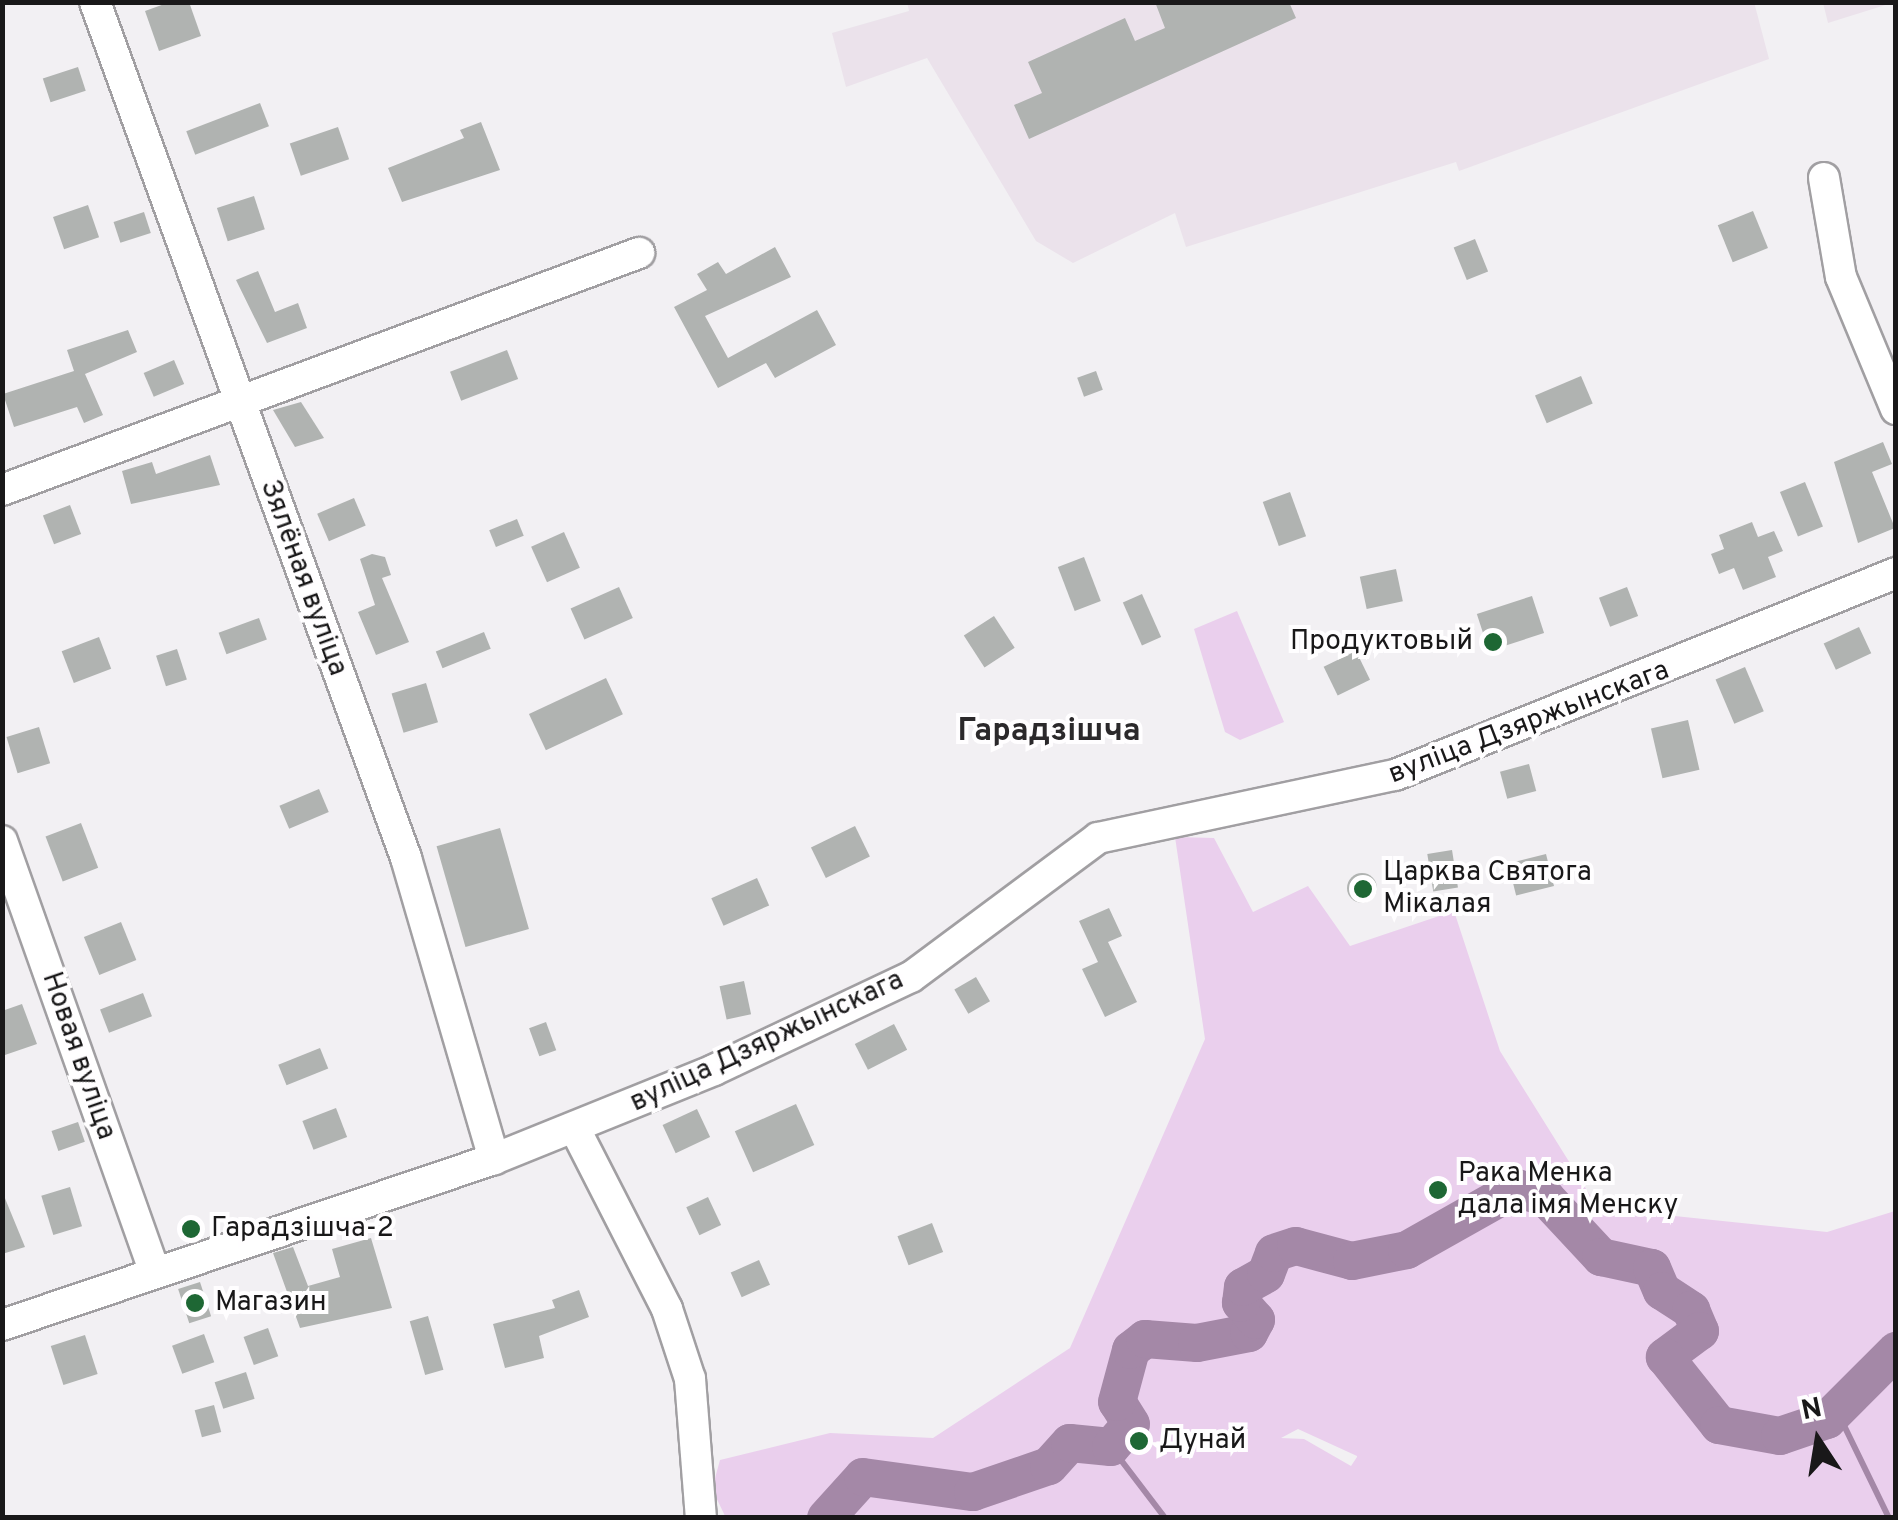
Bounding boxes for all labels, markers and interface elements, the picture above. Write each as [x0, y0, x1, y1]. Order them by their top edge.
street label: Зялёная вуліца [252, 475, 354, 681]
place label: Продуктовый [1290, 625, 1473, 659]
marker: Продуктовый [1482, 631, 1504, 653]
street label: вуліца Дзяржынскага [1384, 654, 1674, 792]
district label: Гарадзішча [957, 713, 1141, 751]
place label: Царква Святога Мікалая [1383, 856, 1592, 922]
marker: Царква Святога Мікалая [1352, 878, 1374, 900]
street label: вуліца Дзяржынскага [625, 964, 909, 1120]
street label: Новая вуліца [34, 968, 122, 1144]
place label: Рака Менка дала імя Менску [1458, 1157, 1678, 1223]
marker: Рака Менка дала імя Менску [1427, 1179, 1449, 1201]
place label: Гарадзішча-2 [211, 1212, 394, 1246]
marker: Гарадзішча-2 [180, 1218, 202, 1240]
place label: Магазин [215, 1286, 327, 1320]
marker: Магазин [184, 1292, 206, 1314]
north arrow [1768, 1390, 1868, 1490]
text: N [1798, 1391, 1825, 1430]
place label: Дунай [1159, 1424, 1246, 1458]
marker: Дунай [1128, 1430, 1150, 1452]

